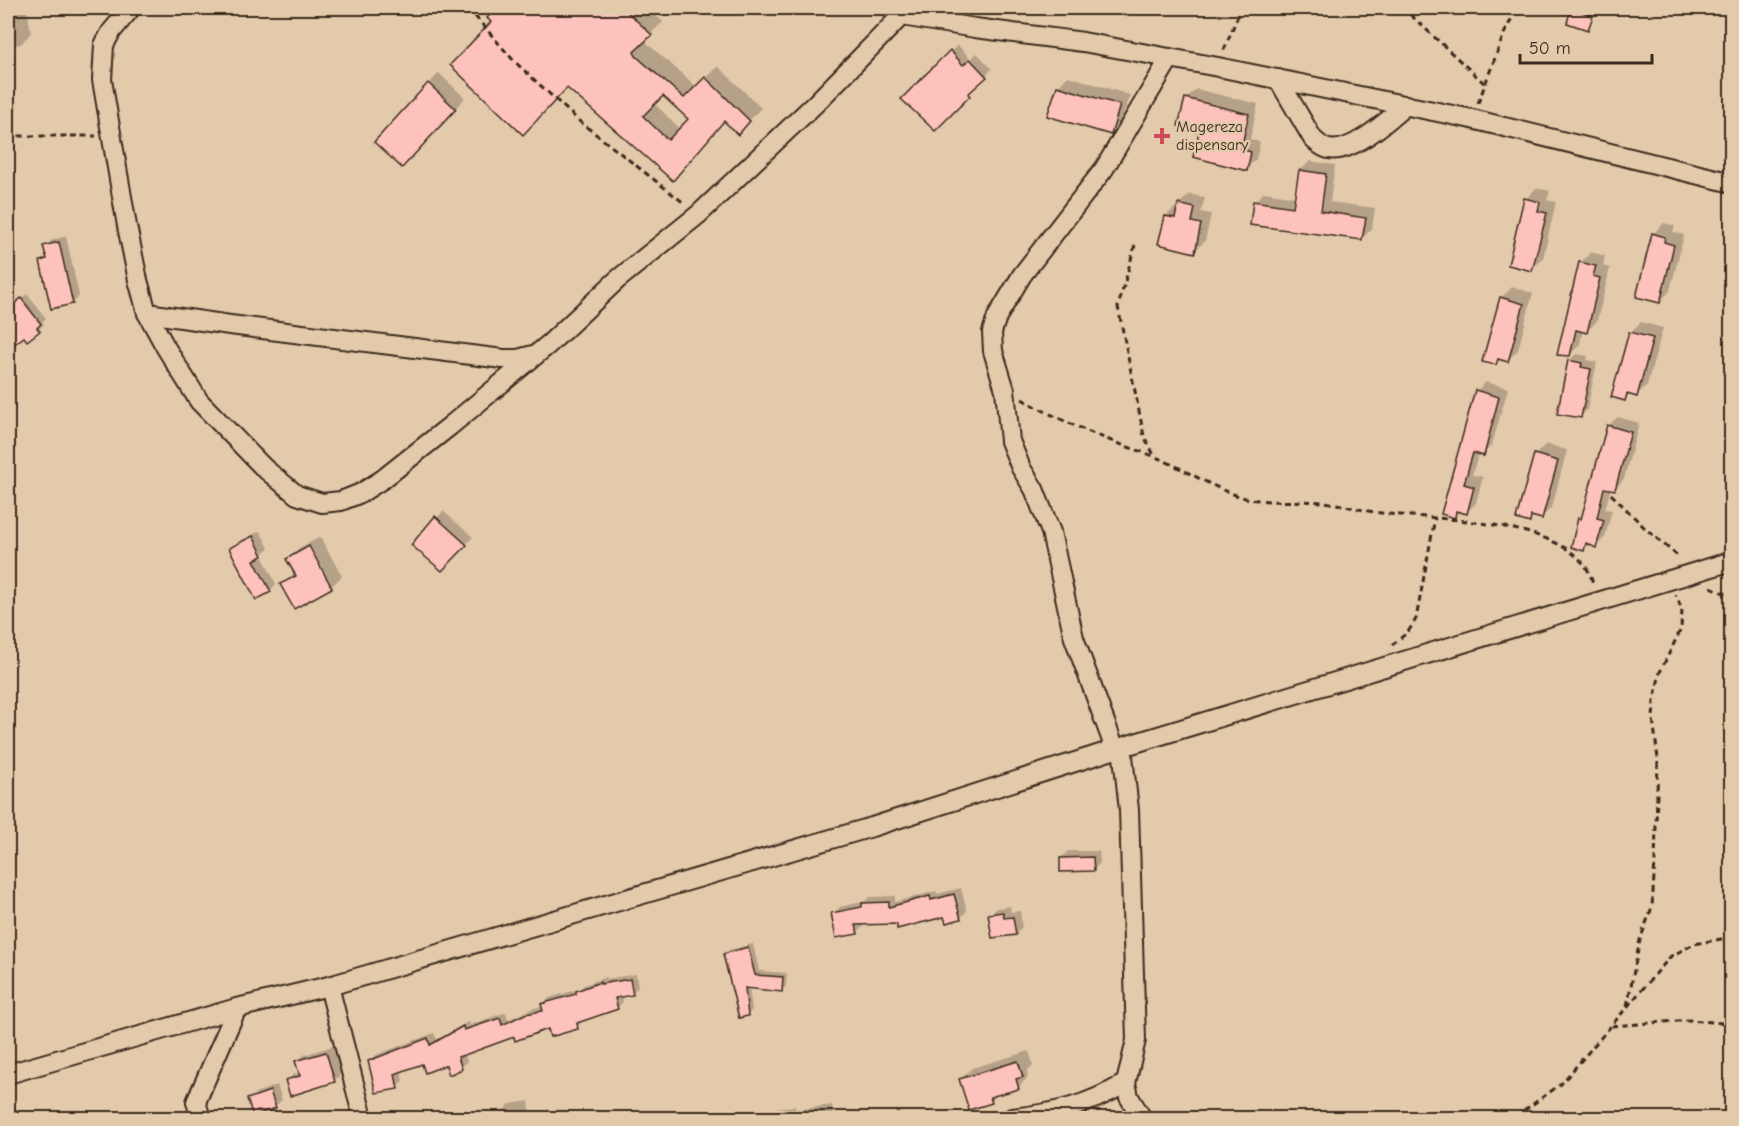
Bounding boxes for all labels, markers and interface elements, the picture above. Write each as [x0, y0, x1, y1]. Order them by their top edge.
scale bar [1520, 27, 1652, 65]
text: 50 m [1529, 38, 1571, 59]
place label: Magereza dispensary [1176, 118, 1249, 154]
marker: Magereza dispensary [1153, 127, 1171, 145]

